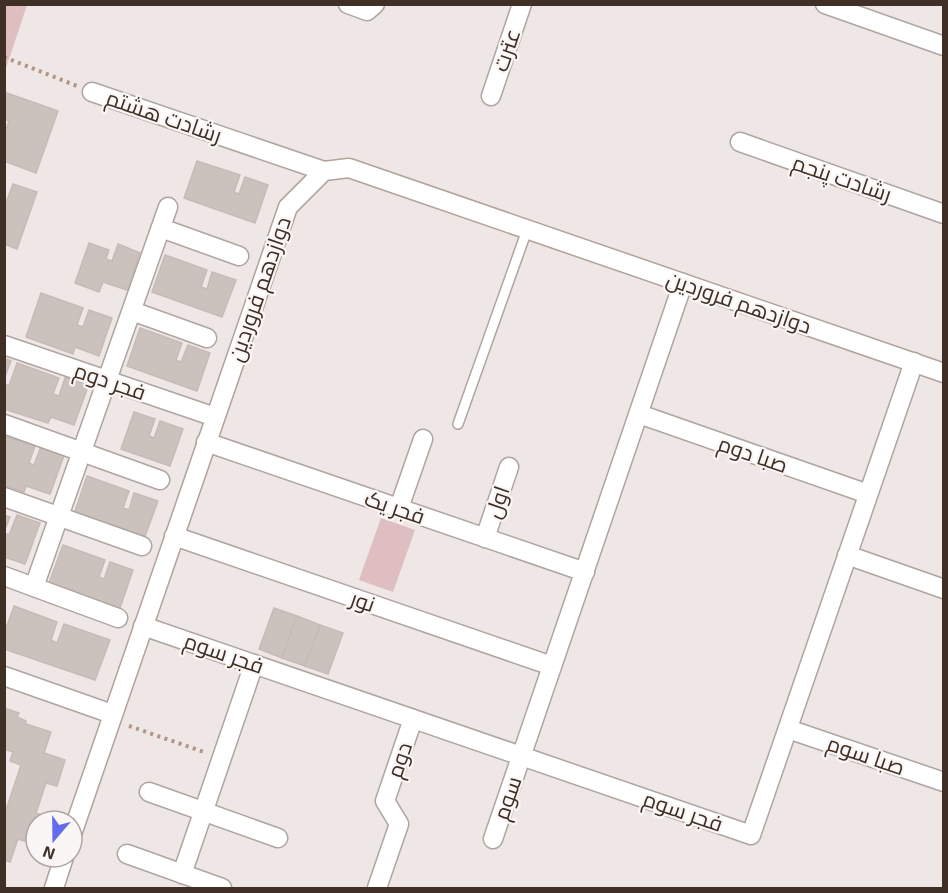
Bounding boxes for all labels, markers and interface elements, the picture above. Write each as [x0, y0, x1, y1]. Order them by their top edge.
street label: عترت [486, 25, 525, 75]
street label: رشادت هشتم [102, 83, 226, 151]
street label: رشادت پنجم [788, 148, 895, 210]
street label: دوازدهم فروردین [221, 213, 299, 366]
street label: دوازدهم فروردین [662, 264, 815, 342]
street label: فجر دوم [70, 356, 150, 408]
street label: صبا دوم [714, 429, 792, 481]
street label: اول [478, 482, 515, 522]
street label: فجر یک [361, 484, 429, 529]
street label: نور [345, 583, 379, 617]
street label: فجر سوم [180, 626, 268, 682]
street label: صبا سوم [823, 729, 909, 783]
street label: دوم [380, 738, 420, 782]
street label: سوم [486, 772, 529, 824]
street label: فجر سوم [639, 784, 727, 840]
north arrow [24, 809, 84, 869]
text: N [40, 843, 57, 864]

